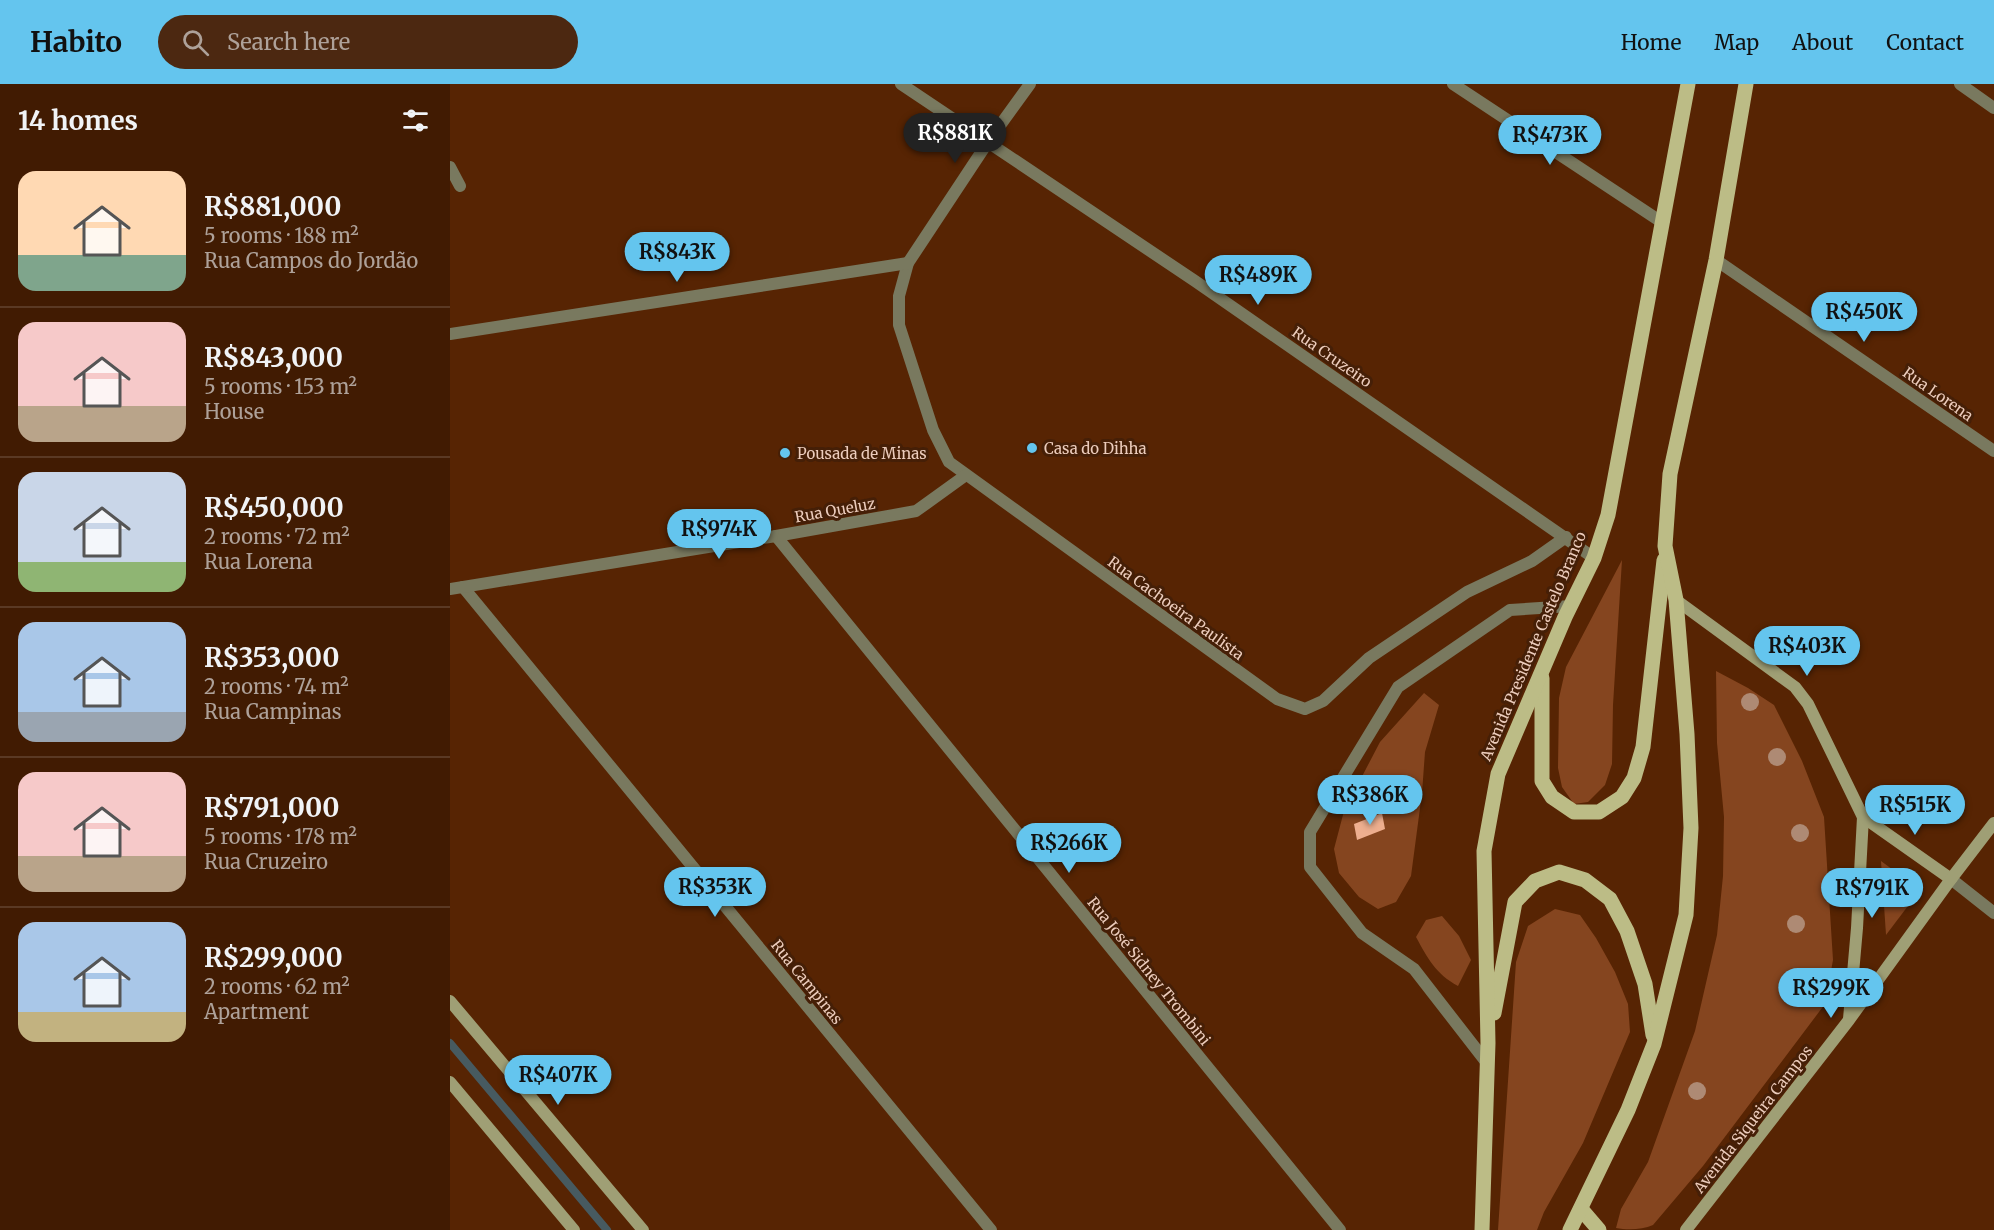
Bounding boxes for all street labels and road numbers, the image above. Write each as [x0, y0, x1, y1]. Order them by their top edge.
street label: Rua Cruzeiro [1289, 323, 1376, 392]
street label: Rua Lorena [1899, 363, 1977, 425]
street label: Rua Queluz [793, 494, 877, 526]
street label: Avenida Presidente Castelo Branco [1476, 528, 1590, 764]
street label: Rua Cachoeira Paulista [1104, 552, 1248, 664]
street label: Rua José Sidney Trombini [1083, 893, 1215, 1049]
street label: Rua Campinas [767, 936, 847, 1028]
street label: Avenida Siqueira Campos [1689, 1041, 1817, 1197]

